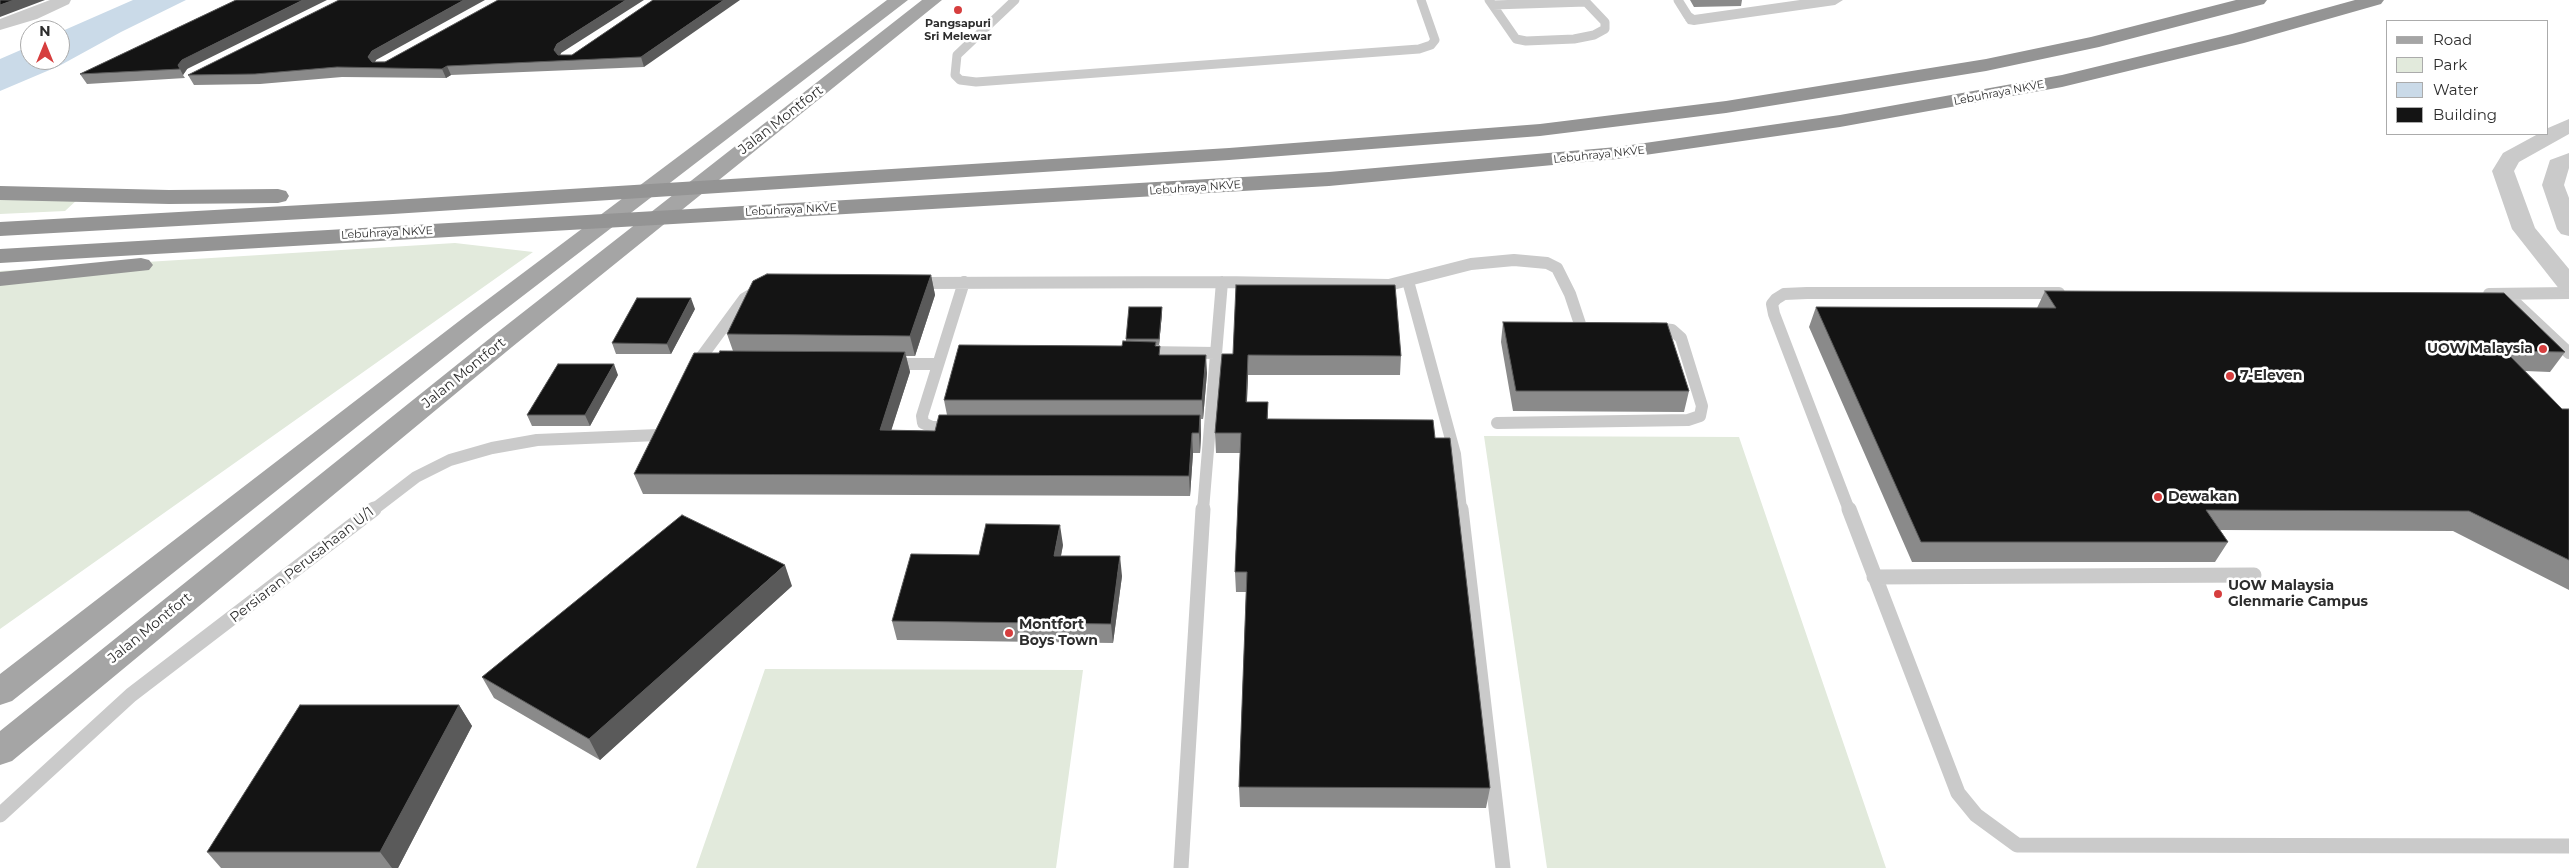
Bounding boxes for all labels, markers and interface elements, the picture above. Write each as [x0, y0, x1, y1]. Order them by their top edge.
marker: Pangsapuri Sri Melewar [952, 4, 964, 16]
place label: Pangsapuri Sri Melewar [924, 17, 992, 43]
north arrow [20, 20, 70, 70]
legend [2386, 20, 2549, 135]
text: N [39, 22, 51, 40]
text: Road [2433, 30, 2472, 49]
text: Park [2433, 55, 2467, 74]
street label: Lebuhraya NKVE [1953, 78, 2045, 108]
text: Water [2433, 80, 2479, 99]
street label: Jalan Montfort [735, 82, 827, 158]
text: Building [2433, 105, 2497, 124]
street label: Lebuhraya NKVE [1553, 144, 1645, 166]
street label: Lebuhraya NKVE [1149, 178, 1241, 198]
street label: Lebuhraya NKVE [745, 201, 837, 219]
street label: Lebuhraya NKVE [341, 224, 433, 242]
street label: Jalan Montfort [419, 334, 509, 412]
place label: UOW Malaysia [2427, 341, 2533, 357]
marker: UOW Malaysia [2537, 343, 2549, 355]
place label: 7-Eleven [2240, 368, 2302, 384]
marker: 7-Eleven [2224, 370, 2236, 382]
place label: Dewakan [2168, 489, 2237, 505]
marker: Dewakan [2152, 491, 2164, 503]
street label: Persiaran Perusahaan U/1 [227, 504, 377, 626]
place label: UOW Malaysia Glenmarie Campus [2228, 578, 2368, 610]
marker: UOW Malaysia Glenmarie Campus [2212, 588, 2224, 600]
street label: Jalan Montfort [105, 589, 195, 667]
place label: Montfort Boys Town [1019, 617, 1098, 650]
marker: Montfort Boys Town [1003, 627, 1015, 639]

